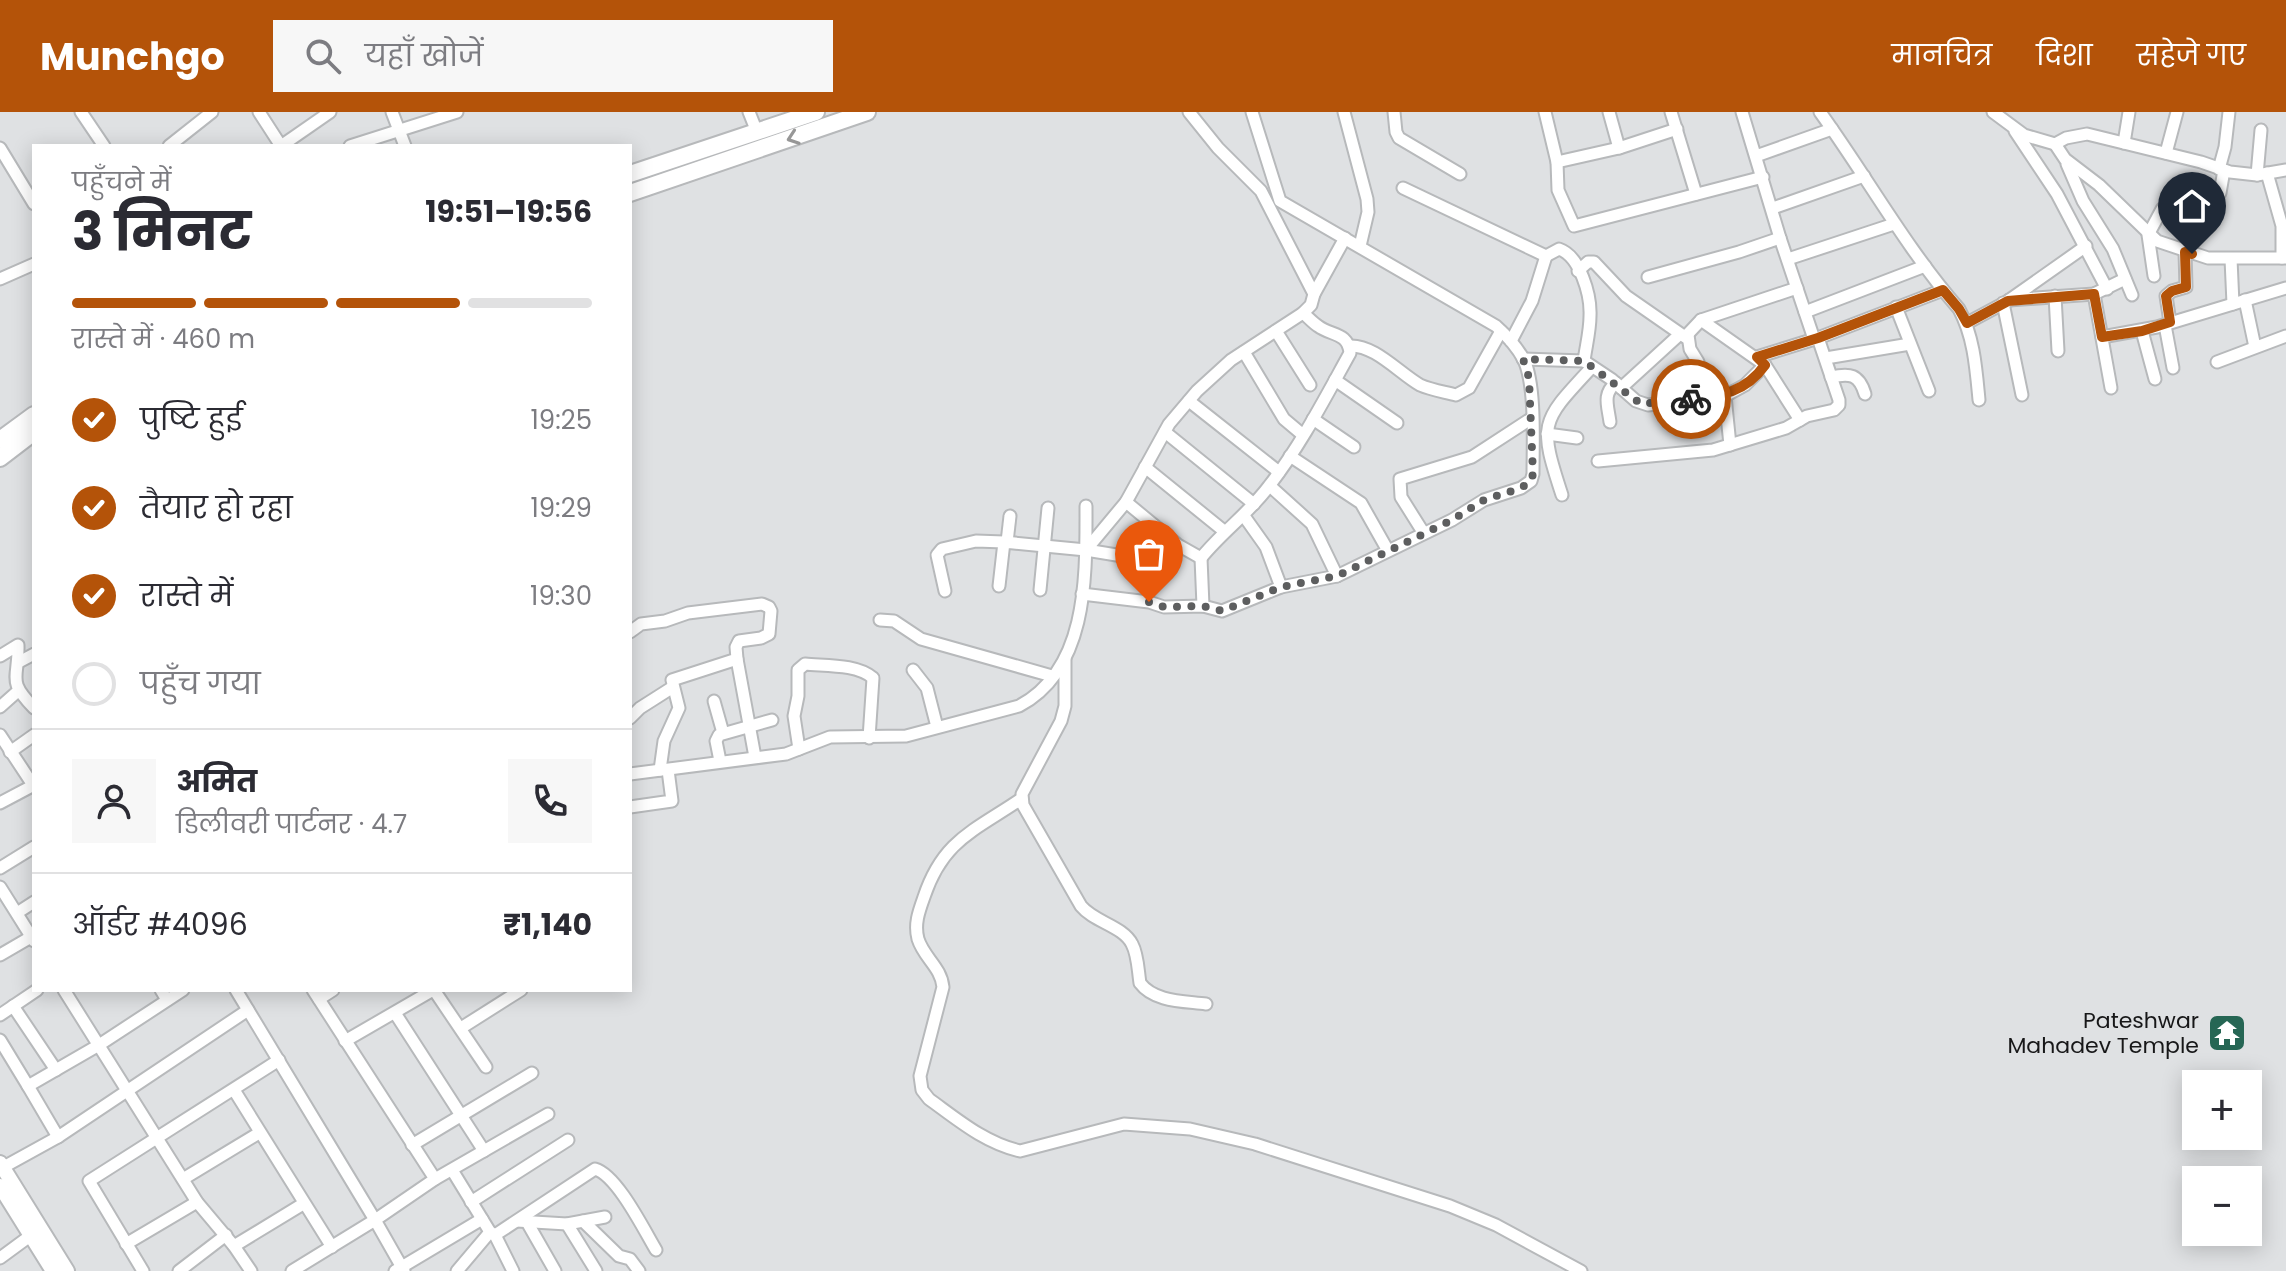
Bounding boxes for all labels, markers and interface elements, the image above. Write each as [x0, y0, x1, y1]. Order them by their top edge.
search box [273, 20, 833, 92]
text: Munchgo [40, 30, 225, 83]
icon: search [301, 34, 345, 78]
text: यहाँ खोजें [365, 34, 483, 77]
text: मानचित्र [1892, 36, 1992, 75]
text: दिशा [2036, 36, 2093, 75]
text: सहेजे गए [2137, 36, 2246, 75]
one-way arrow [787, 129, 801, 145]
text: पहुँचने में [72, 164, 171, 200]
pin [2158, 172, 2226, 254]
icon: home [2170, 184, 2214, 228]
text: 19:51–19:56 [425, 190, 592, 233]
text: 3 मिनट [72, 195, 251, 268]
text: रास्ते में · 460 m [72, 321, 255, 357]
courier [1651, 359, 1731, 439]
icon: bike [1669, 377, 1713, 421]
icon: check [72, 398, 116, 442]
text: पुष्टि हुई [140, 398, 243, 441]
text: 19:25 [530, 402, 592, 438]
icon: check [72, 486, 116, 530]
text: तैयार हो रहा [140, 486, 293, 529]
text: 19:29 [530, 490, 592, 526]
pin [1115, 520, 1183, 602]
icon: bag [1127, 532, 1171, 576]
icon: check [72, 574, 116, 618]
text: रास्ते में [140, 574, 233, 617]
text: 19:30 [530, 578, 592, 614]
text: पहुँच गया [140, 662, 261, 705]
button: person [72, 759, 156, 843]
button: phone [508, 759, 592, 843]
text: अमित [176, 760, 257, 803]
text: डिलीवरी पार्टनर · 4.7 [176, 806, 407, 842]
text: ऑर्डर #4096 [72, 903, 248, 946]
text: ₹1,140 [503, 903, 592, 946]
place label: Pateshwar Mahadev Temple [2007, 1005, 2199, 1061]
temple icon: Pateshwar Mahadev Temple [2206, 1012, 2248, 1054]
map controls [2182, 1070, 2262, 1246]
button: + [2182, 1070, 2262, 1150]
button: − [2182, 1166, 2262, 1246]

